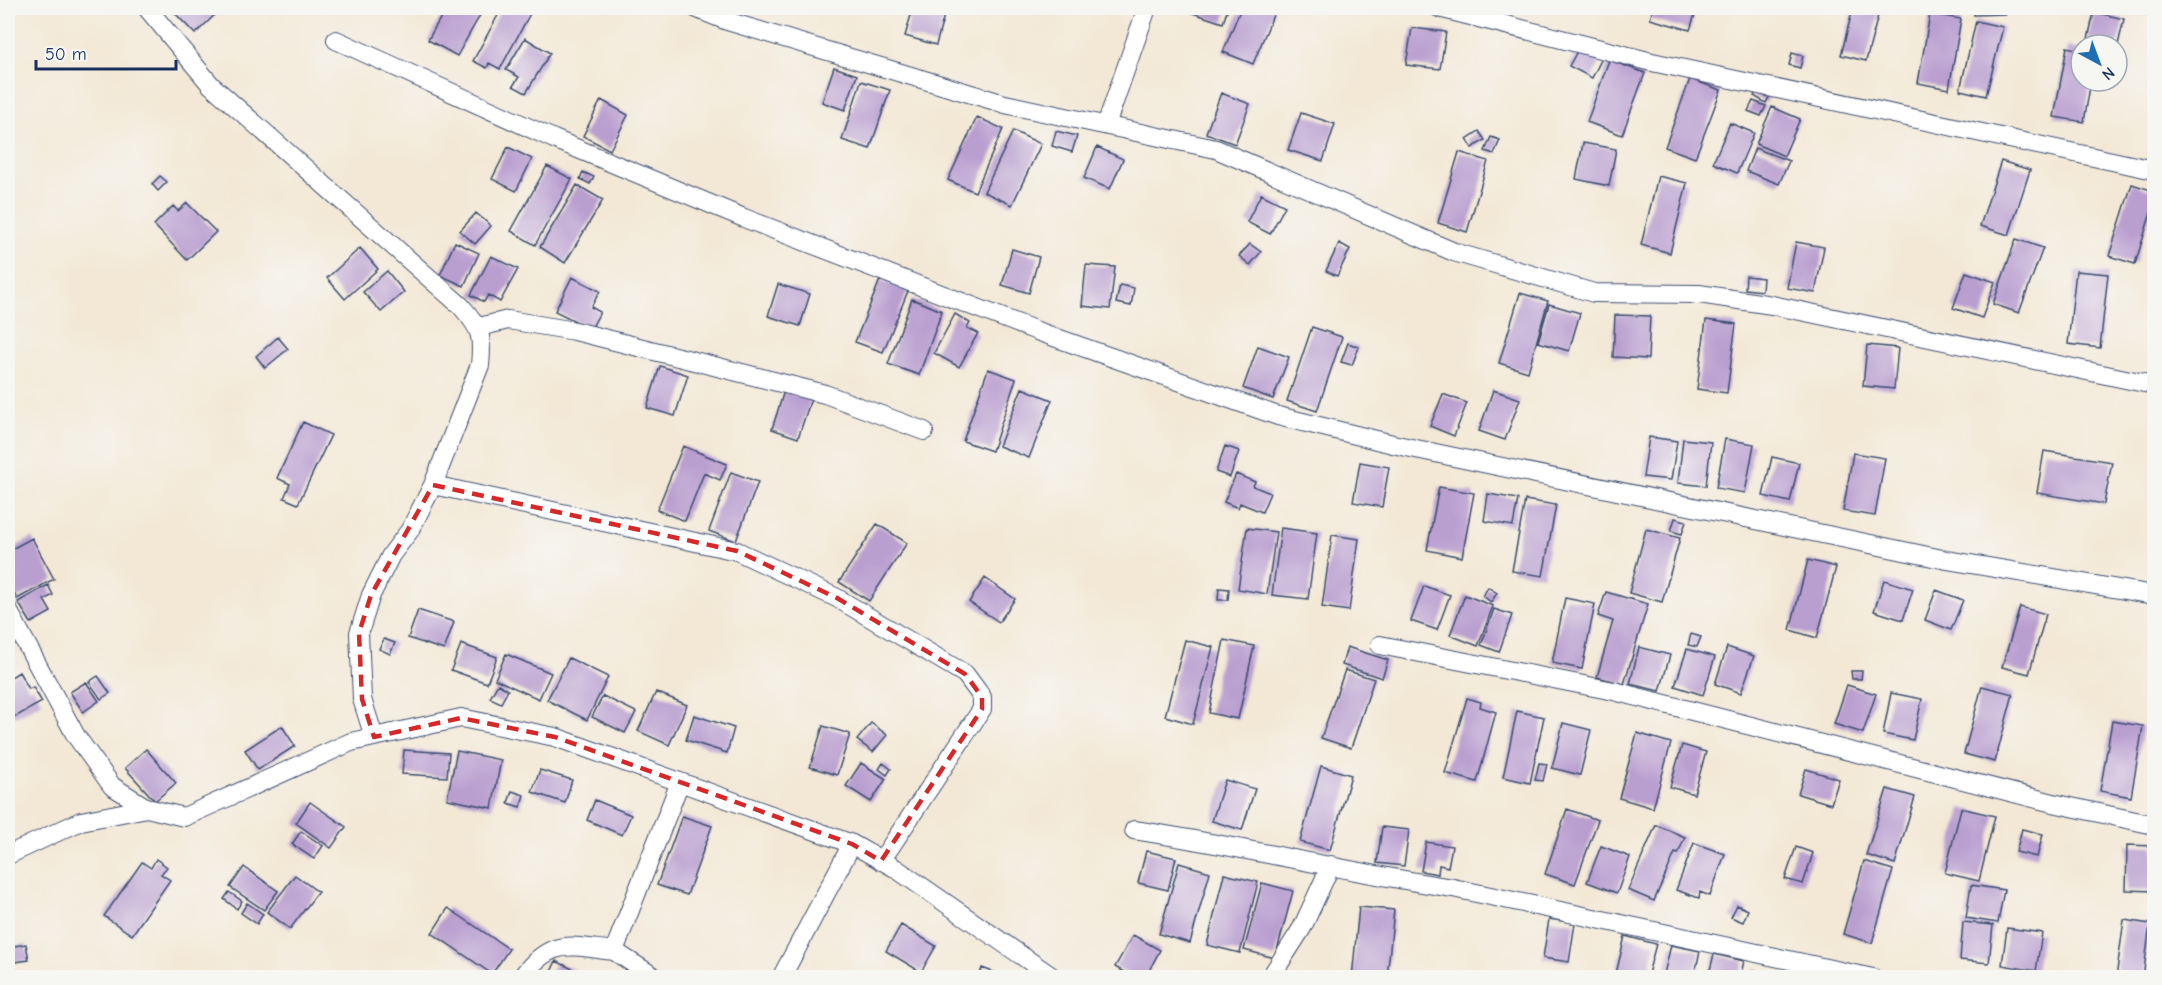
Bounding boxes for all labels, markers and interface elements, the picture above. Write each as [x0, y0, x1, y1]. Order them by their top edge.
scale bar [36, 33, 176, 71]
north arrow [2069, 33, 2129, 93]
text: 50 m [45, 44, 87, 65]
text: N [2098, 63, 2118, 84]

